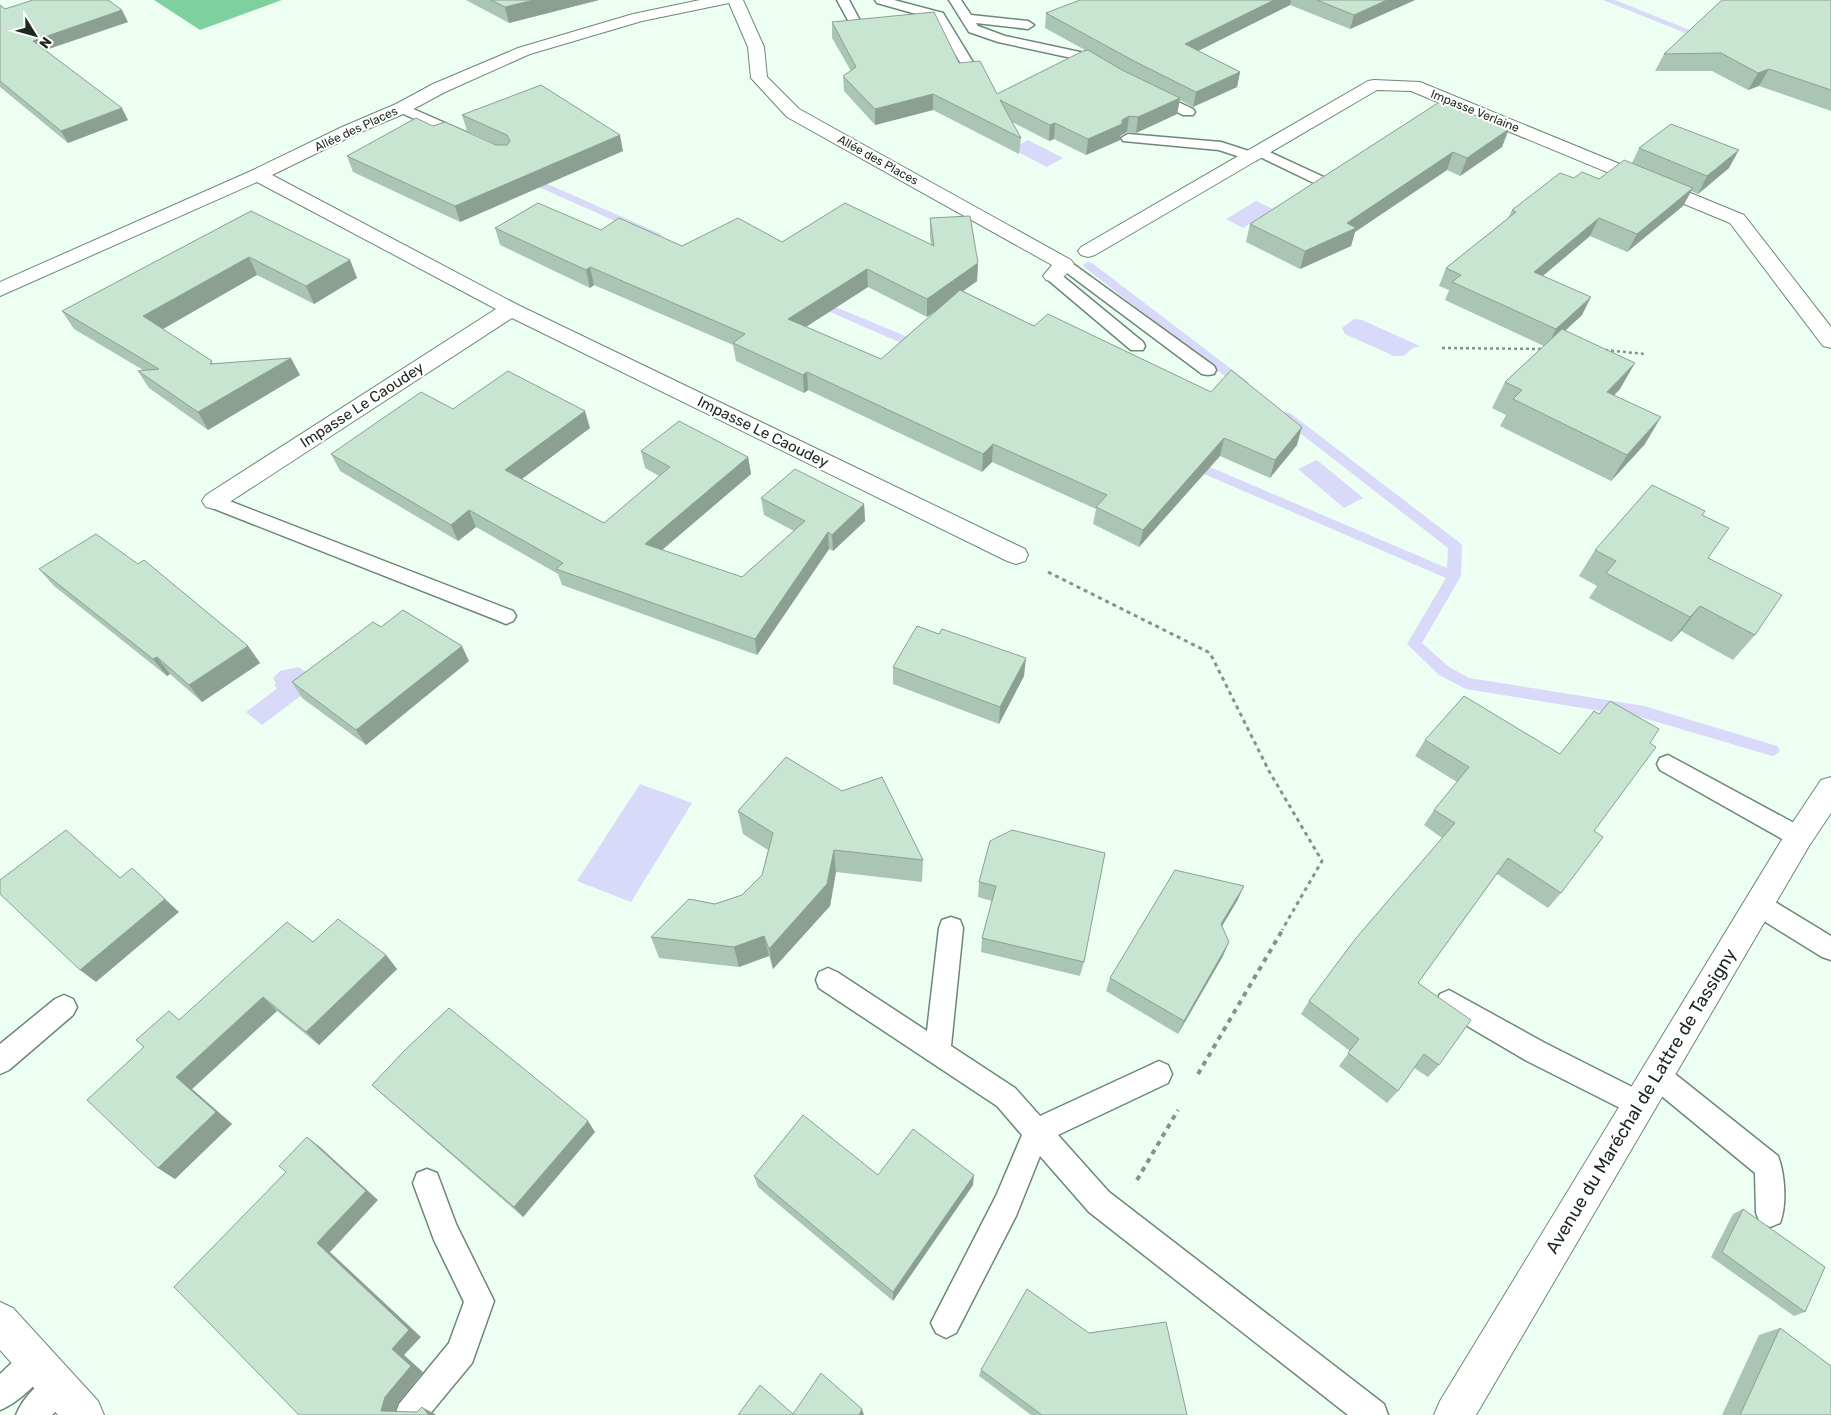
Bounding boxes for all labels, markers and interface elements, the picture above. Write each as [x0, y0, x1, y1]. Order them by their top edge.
north arrow [10, 10, 60, 60]
text: N [35, 33, 55, 52]
street label: Impasse Verlaine [1429, 87, 1522, 135]
street label: Allée des Places [312, 104, 400, 154]
street label: Allée des Places [835, 132, 921, 188]
street label: Impasse Le Caoudey [297, 358, 427, 452]
street label: Impasse Le Caoudey [695, 392, 831, 472]
street label: Avenue du Maréchal de Lattre de Tassigny [1541, 944, 1741, 1257]

